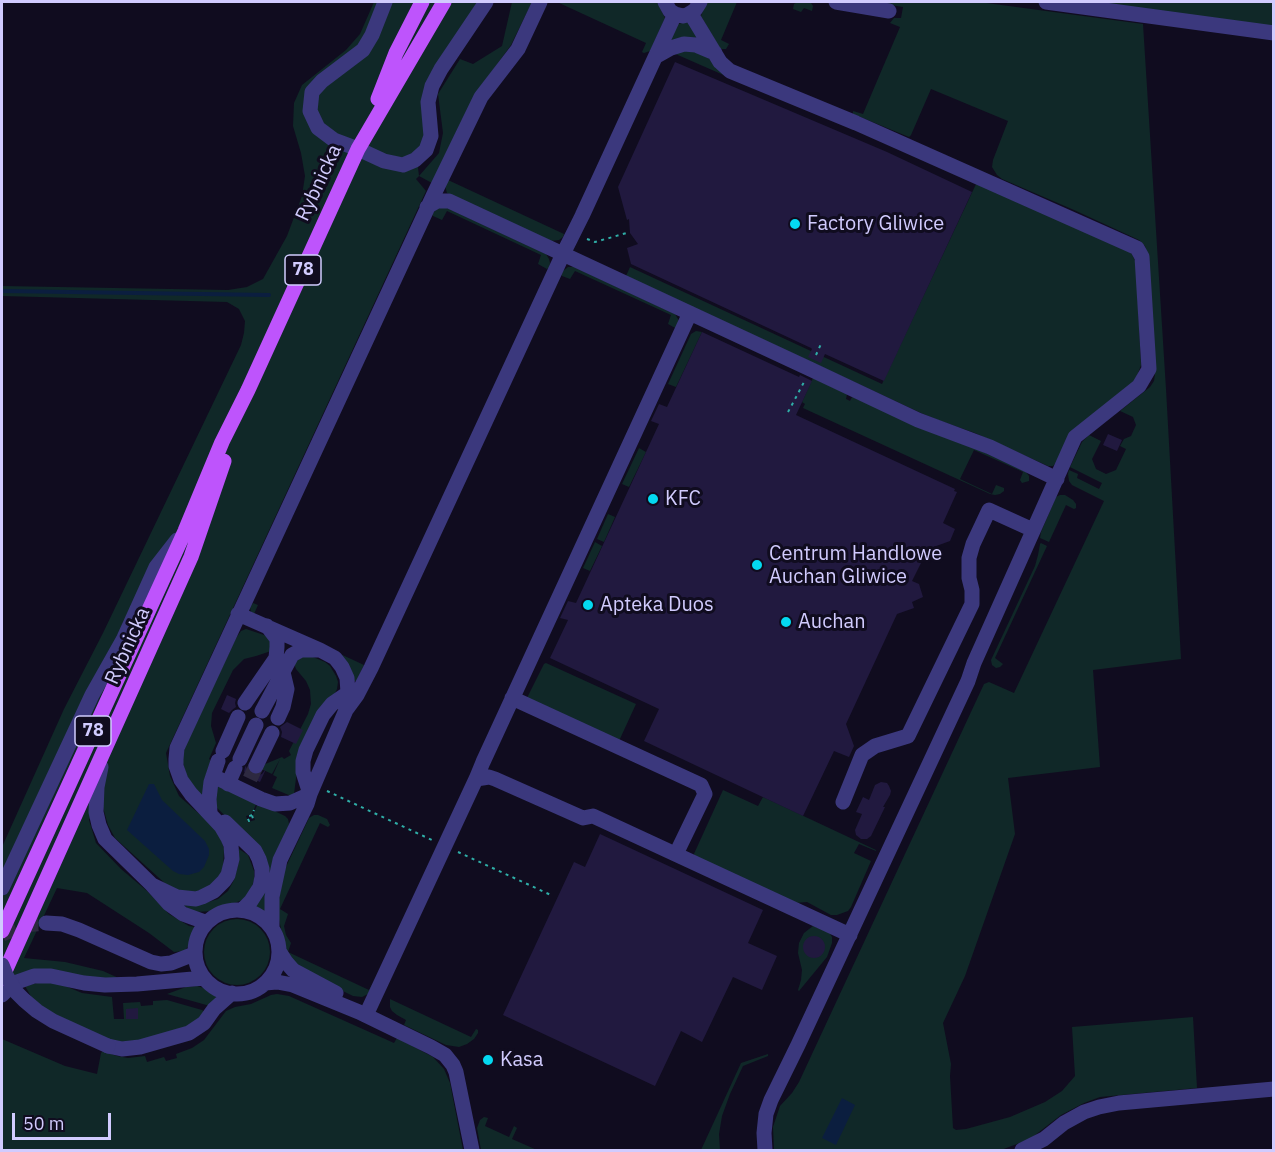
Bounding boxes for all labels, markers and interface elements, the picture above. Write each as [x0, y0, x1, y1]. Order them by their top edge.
street label: Rybnicka [291, 141, 347, 225]
place label: Factory Gliwice [807, 212, 944, 236]
marker: Factory Gliwice [788, 217, 802, 231]
road number: 78 [285, 255, 321, 285]
place label: KFC [665, 487, 701, 511]
marker: KFC [646, 492, 660, 506]
place label: Centrum Handlowe Auchan Gliwice [769, 542, 942, 589]
marker: Centrum Handlowe Auchan Gliwice [750, 558, 764, 572]
place label: Apteka Duos [600, 593, 714, 617]
marker: Apteka Duos [581, 598, 595, 612]
street label: Rybnicka [100, 604, 156, 688]
place label: Auchan [798, 610, 866, 634]
marker: Auchan [779, 615, 793, 629]
road number: 78 [75, 716, 111, 746]
place label: Kasa [500, 1048, 543, 1072]
marker: Kasa [481, 1053, 495, 1067]
scale bar [15, 1101, 114, 1139]
text: 50 m [23, 1112, 65, 1135]

